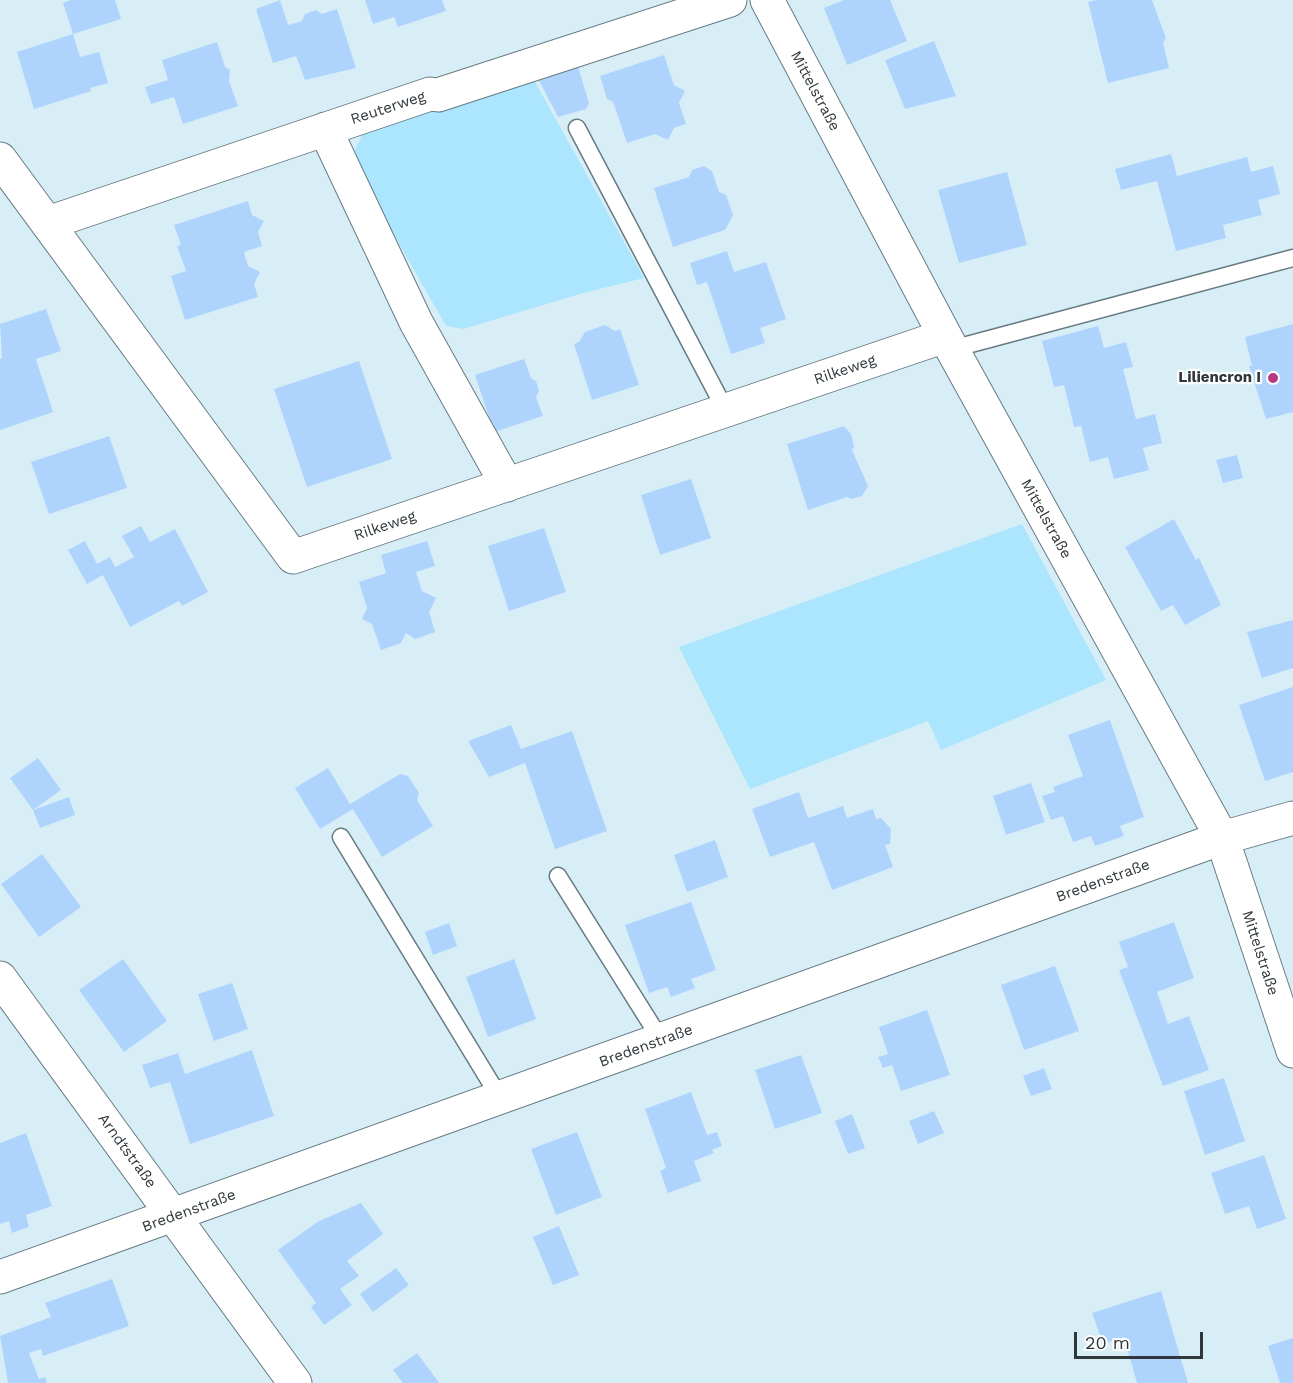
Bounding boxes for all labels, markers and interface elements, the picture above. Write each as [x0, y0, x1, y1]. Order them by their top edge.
street label: Mittelstraße [786, 48, 844, 134]
street label: Reuterweg [348, 87, 428, 129]
street label: Rilkeweg [812, 351, 878, 389]
place label: Liliencron I [1178, 369, 1261, 387]
marker: Liliencron I [1266, 371, 1280, 385]
street label: Mittelstraße [1017, 476, 1075, 562]
street label: Rilkeweg [352, 507, 418, 545]
street label: Bredenstraße [1054, 856, 1152, 906]
street label: Mittelstraße [1238, 908, 1282, 998]
street label: Bredenstraße [597, 1021, 695, 1071]
street label: Arndtstraße [94, 1110, 160, 1192]
street label: Bredenstraße [140, 1186, 238, 1236]
scale bar [1077, 1320, 1206, 1358]
text: 20 m [1085, 1332, 1130, 1353]

